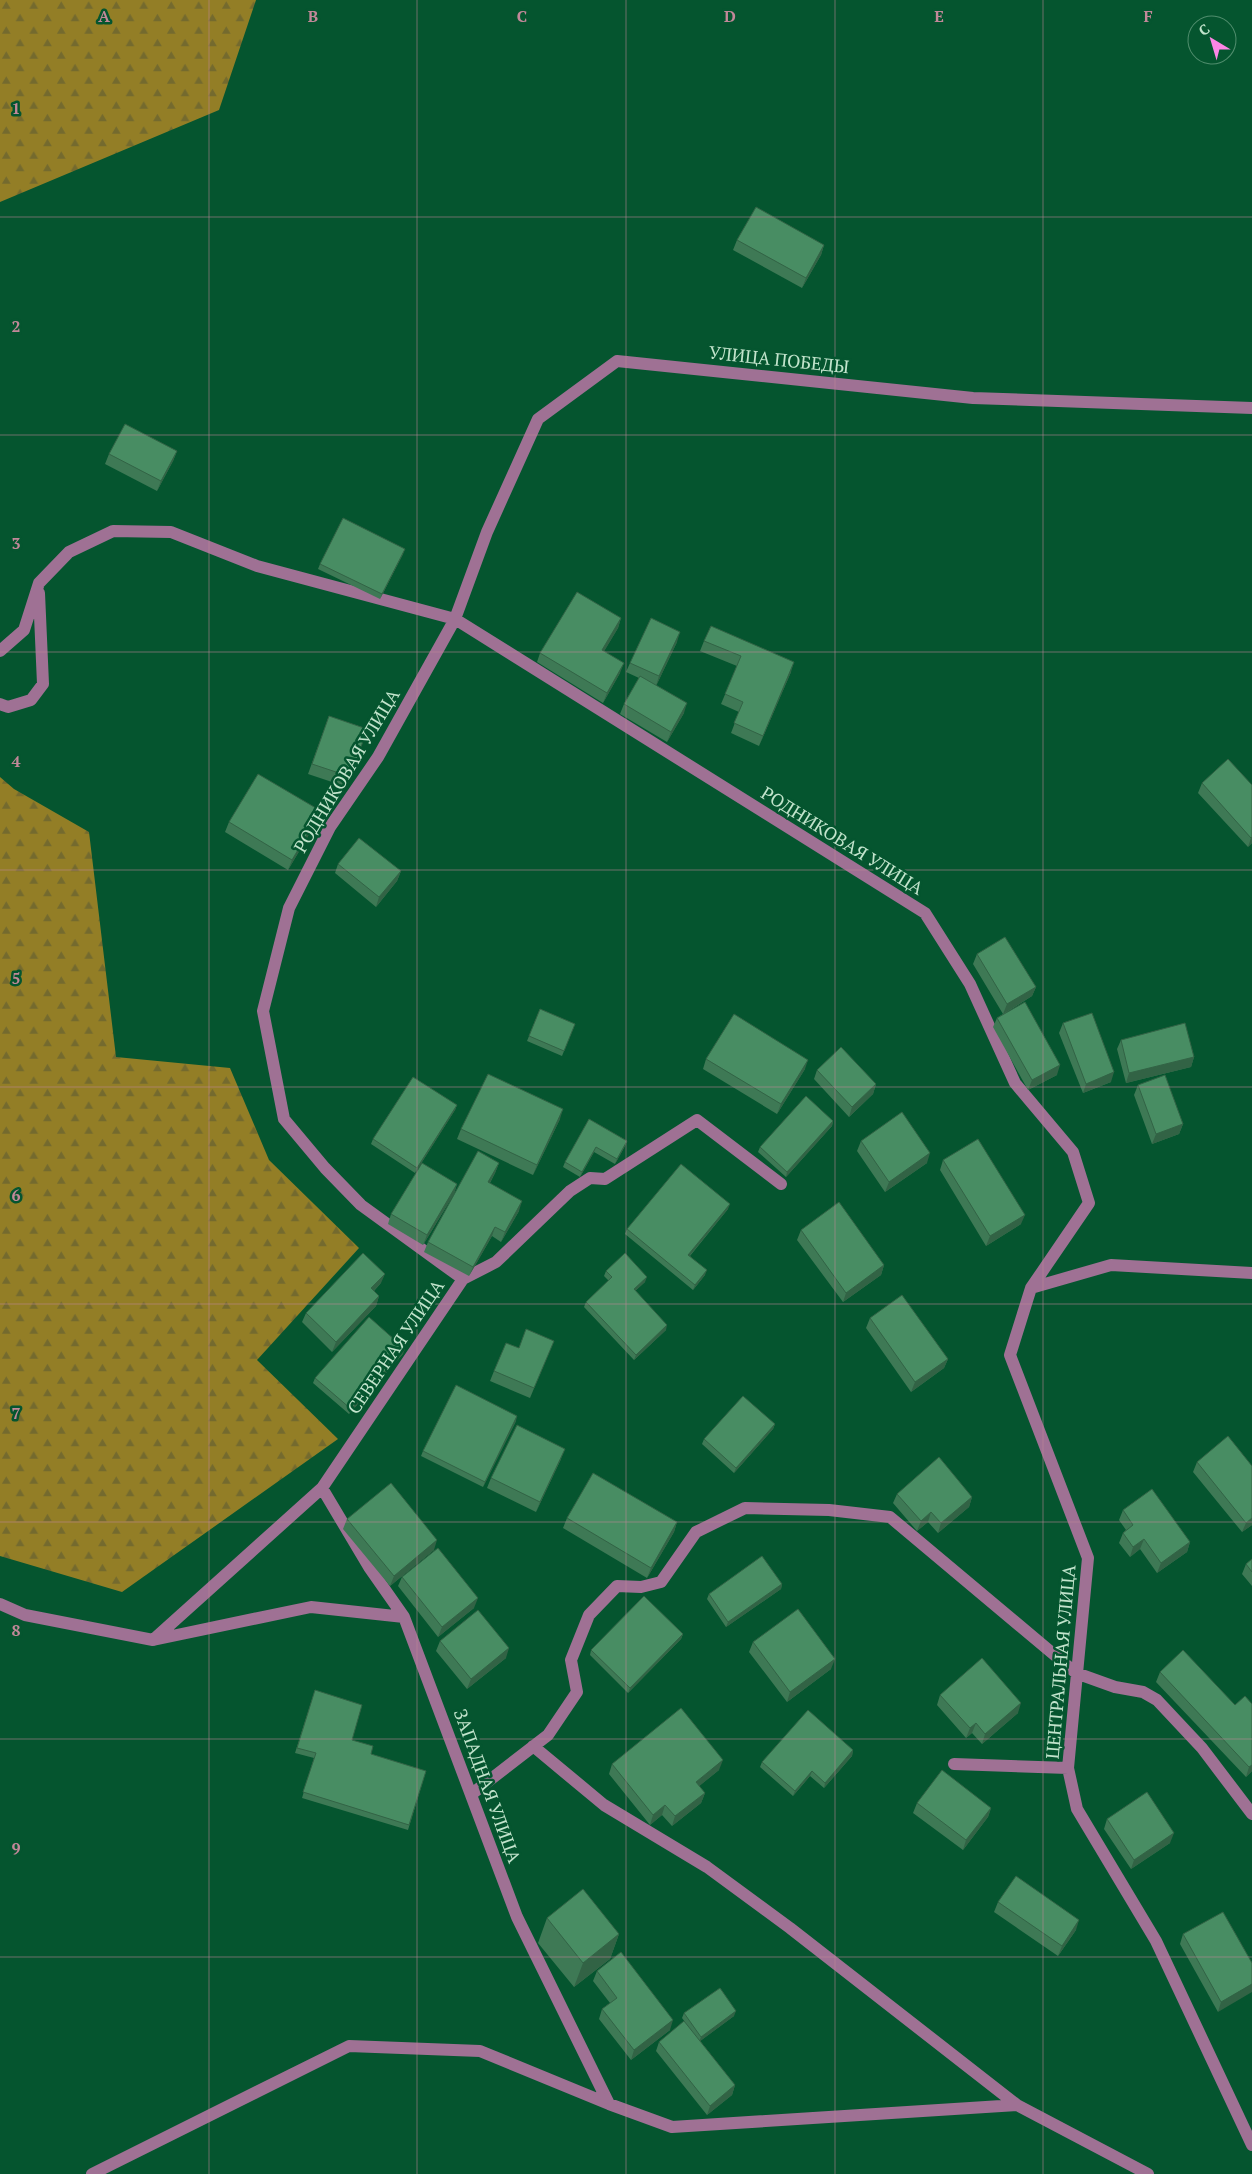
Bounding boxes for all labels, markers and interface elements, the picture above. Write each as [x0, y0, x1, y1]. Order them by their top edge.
text: A [98, 5, 110, 27]
text: B [308, 5, 318, 27]
text: C [517, 5, 527, 27]
text: D [724, 5, 736, 27]
text: E [934, 5, 944, 27]
text: F [1143, 5, 1153, 27]
north arrow [1187, 15, 1237, 65]
text: С [1194, 19, 1213, 40]
text: 1 [11, 97, 21, 119]
text: 2 [11, 315, 21, 337]
street label: УЛИЦА ПОБЕДЫ [708, 340, 850, 378]
text: 3 [11, 532, 21, 554]
street label: РОДНИКОВАЯ УЛИЦА [288, 684, 405, 857]
text: 4 [11, 750, 21, 772]
street label: РОДНИКОВАЯ УЛИЦА [757, 780, 929, 900]
text: 5 [11, 967, 21, 989]
text: 6 [11, 1184, 21, 1206]
street label: СЕВЕРНАЯ УЛИЦА [341, 1274, 449, 1418]
text: 7 [11, 1402, 21, 1424]
street label: ЦЕНТРАЛЬНАЯ УЛИЦА [1040, 1563, 1081, 1760]
text: 8 [11, 1619, 21, 1641]
street label: ЗАПАДНАЯ УЛИЦА [449, 1705, 527, 1867]
text: 9 [11, 1837, 21, 1859]

